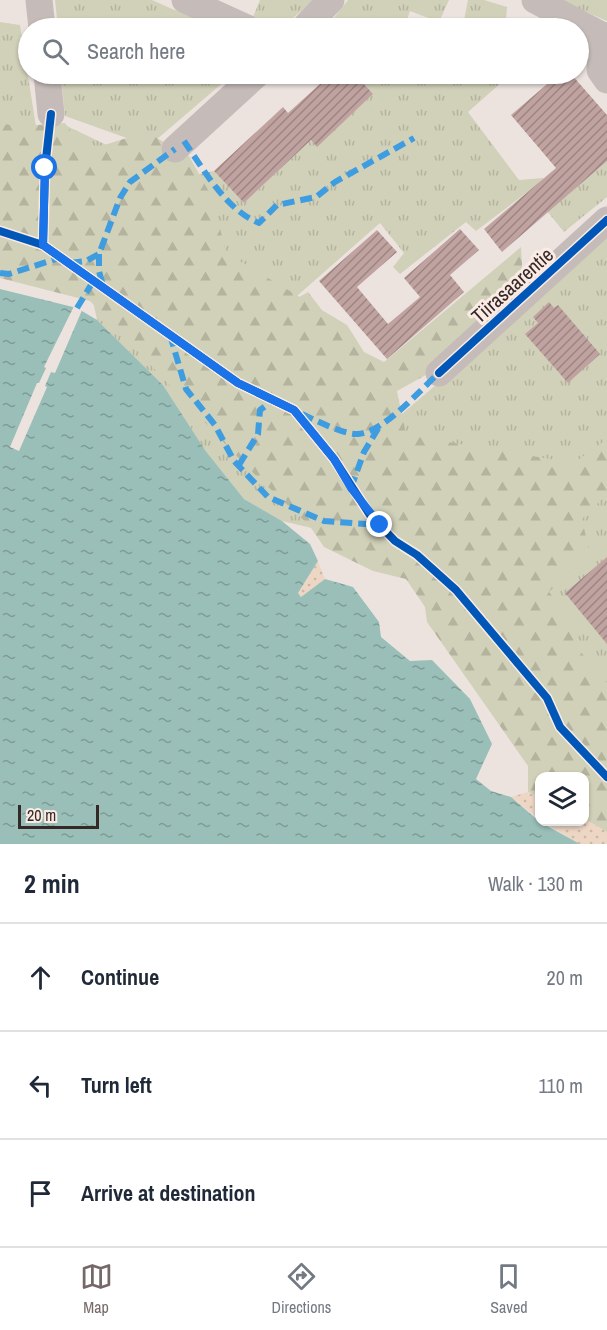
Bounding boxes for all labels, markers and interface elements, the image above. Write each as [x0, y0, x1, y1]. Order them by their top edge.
search box [18, 18, 589, 84]
icon: search [39, 35, 72, 68]
text: Search here [87, 36, 185, 66]
route start [31, 154, 57, 180]
street label: Tiirasaarentie [465, 241, 559, 329]
route end [366, 511, 392, 537]
map controls [535, 772, 589, 826]
button: layers [535, 772, 589, 826]
scale bar [18, 802, 99, 830]
text: 20 m [27, 804, 56, 826]
text: 2 min [24, 866, 80, 901]
text: Walk · 130 m [488, 870, 583, 897]
icon: ahead [24, 961, 57, 994]
text: Continue [81, 962, 159, 992]
text: 20 m [547, 964, 583, 991]
icon: left [24, 1069, 57, 1102]
text: Turn left [81, 1070, 152, 1100]
text: 110 m [539, 1072, 583, 1099]
icon: arrive [24, 1177, 57, 1210]
text: Arrive at destination [81, 1178, 255, 1208]
tab: Map [80, 1260, 113, 1318]
tab: Directions [272, 1260, 331, 1318]
tab: Saved [490, 1260, 528, 1318]

